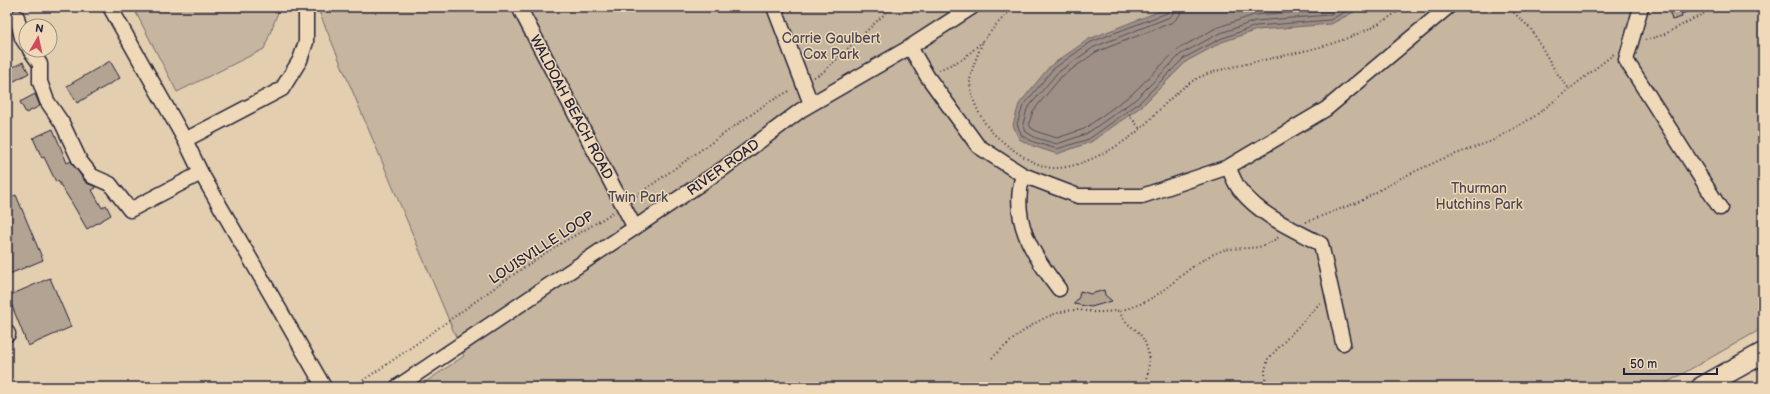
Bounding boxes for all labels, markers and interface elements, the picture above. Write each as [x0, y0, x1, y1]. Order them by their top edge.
north arrow [18, 18, 58, 58]
text: N [34, 22, 45, 36]
park label: Carrie Gaulbert Cox Park [782, 30, 881, 63]
street label: WALDOAH BEACH ROAD [526, 32, 617, 182]
street label: RIVER ROAD [684, 136, 763, 199]
park label: Thurman Hutchins Park [1435, 180, 1523, 213]
park label: Twin Park [608, 189, 668, 206]
street label: LOUISVILLE LOOP [486, 207, 597, 288]
scale bar [1624, 350, 1717, 376]
text: 50 m [1630, 357, 1657, 372]

